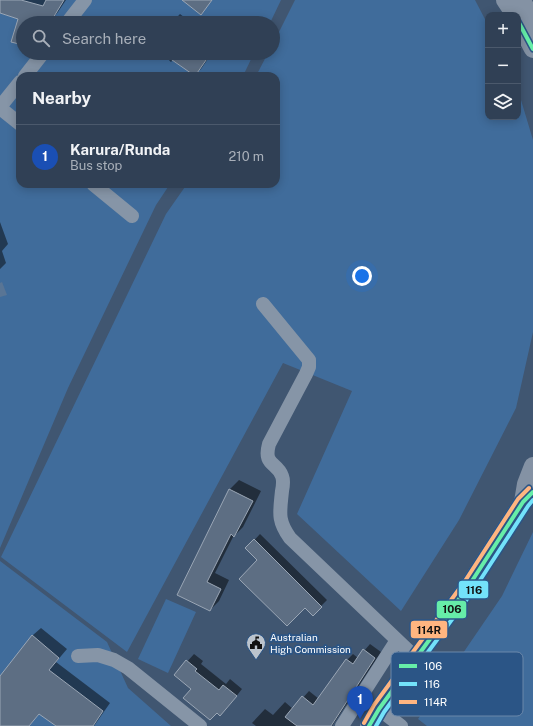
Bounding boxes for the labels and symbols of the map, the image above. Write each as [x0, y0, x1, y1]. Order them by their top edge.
your location [352, 266, 372, 286]
line badge: 116 [458, 580, 489, 599]
text: 116 [466, 584, 482, 596]
line badge: 106 [436, 600, 467, 619]
text: 106 [442, 603, 462, 615]
line badge: 114R [410, 620, 448, 639]
text: 114R [417, 624, 441, 636]
place label: Australian High Commission [270, 631, 351, 655]
public building icon: Australian High Commission [245, 632, 267, 660]
legend [391, 652, 523, 716]
text: 106 [424, 660, 442, 672]
text: 116 [424, 678, 440, 690]
pin: 1 [347, 686, 373, 719]
text: 114R [424, 696, 447, 708]

